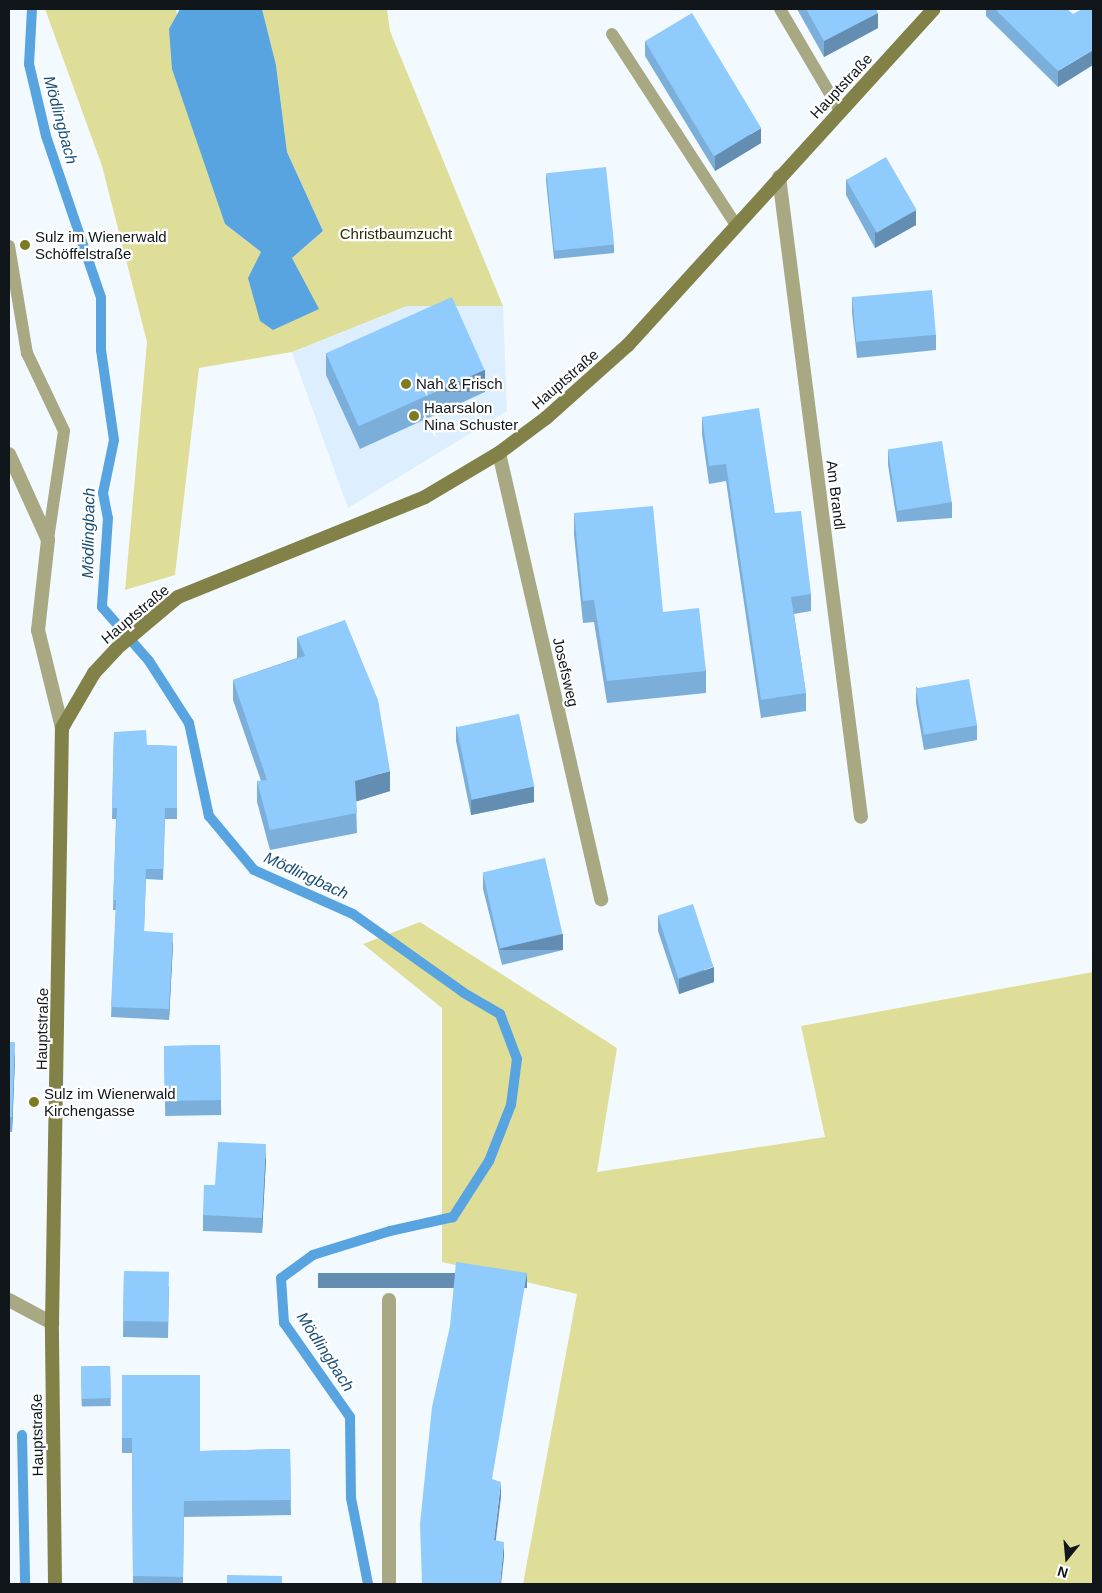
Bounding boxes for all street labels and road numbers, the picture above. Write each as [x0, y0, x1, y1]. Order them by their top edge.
street label: Hauptstraße [806, 50, 876, 122]
street label: Hauptstraße [528, 345, 602, 413]
street label: Am Brandl [823, 459, 849, 531]
street label: Hauptstraße [98, 581, 172, 647]
street label: Josefsweg [549, 635, 583, 709]
street label: Hauptstraße [32, 988, 52, 1070]
street label: Hauptstraße [27, 1394, 47, 1476]

